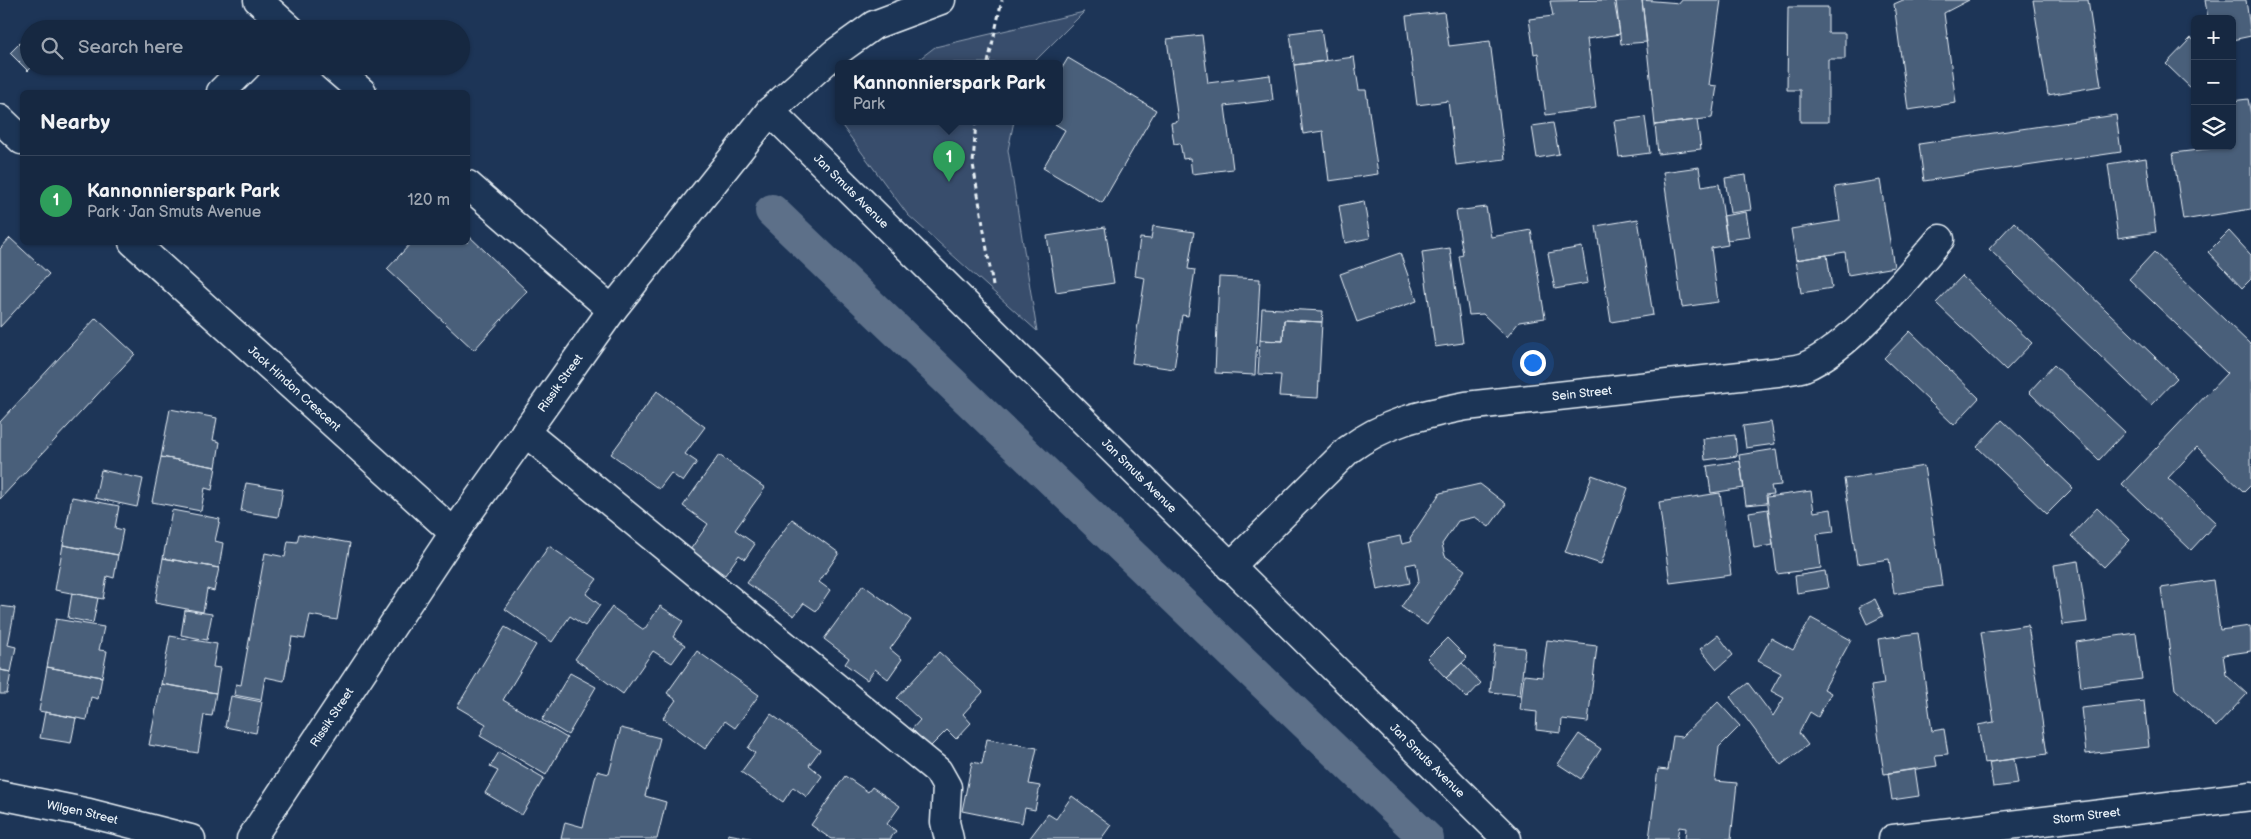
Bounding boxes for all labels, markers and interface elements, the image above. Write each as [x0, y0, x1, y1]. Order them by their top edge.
map controls [2191, 15, 2236, 150]
button: + [2191, 15, 2236, 60]
search box [20, 20, 470, 75]
icon: search [38, 34, 66, 62]
text: Search here [78, 36, 183, 59]
popup [835, 60, 1063, 125]
button: − [2191, 60, 2236, 105]
text: Kannonnierspark Park [853, 72, 1045, 95]
text: Park [853, 95, 885, 114]
button: layers [2191, 105, 2236, 150]
text: Nearby [40, 110, 110, 135]
pin: 1 [933, 141, 965, 182]
street label: Jan Smuts Avenue [810, 151, 891, 232]
text: Kannonnierspark Park [87, 180, 280, 203]
text: 1 [53, 191, 59, 210]
text: 120 m [407, 191, 450, 210]
text: Park · Jan Smuts Avenue [87, 203, 261, 222]
street label: Jack Hindon Crescent [245, 343, 344, 435]
your location [1520, 350, 1546, 376]
street label: Rissik Street [535, 351, 587, 415]
street label: Sein Street [1551, 383, 1613, 405]
street label: Jan Smuts Avenue [1098, 436, 1180, 516]
street label: Rissik Street [307, 685, 357, 750]
street label: Jan Smuts Avenue [1386, 720, 1468, 801]
street label: Wilgen Street [45, 798, 120, 828]
street label: Storm Street [2052, 805, 2121, 828]

